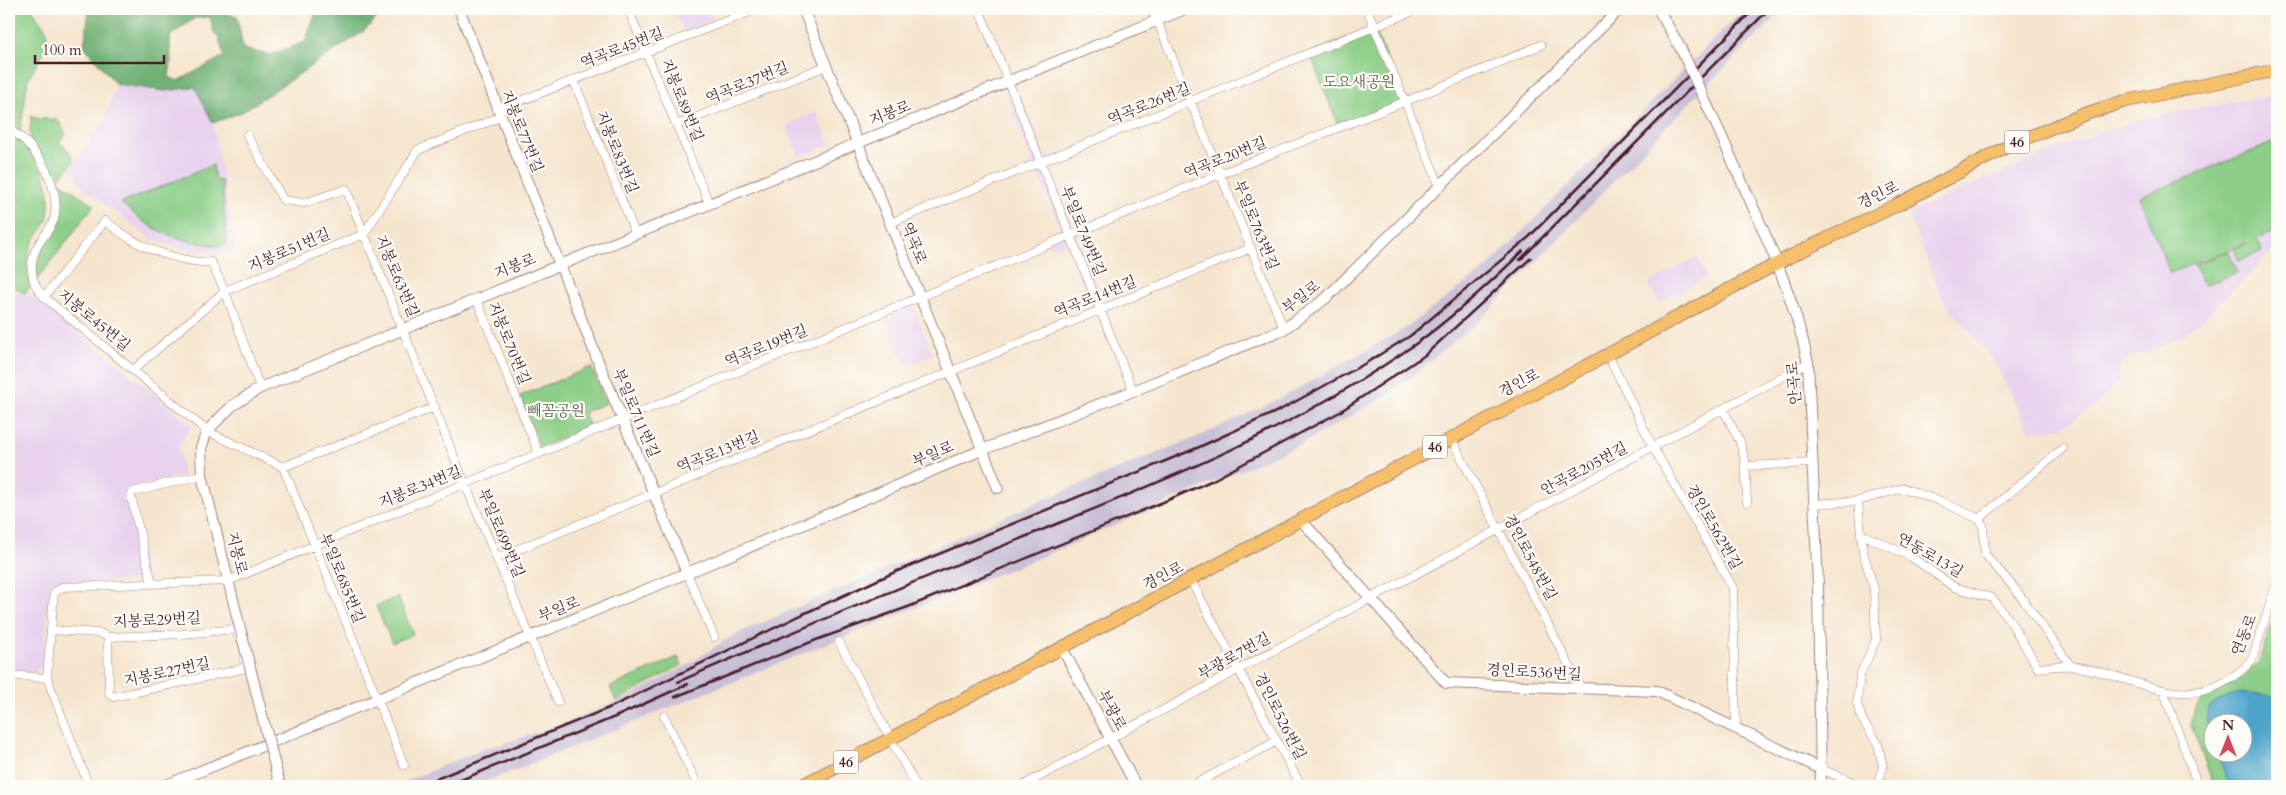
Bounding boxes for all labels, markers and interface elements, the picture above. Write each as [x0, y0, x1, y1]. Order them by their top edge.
street label: 역곡로45번길 [577, 23, 667, 73]
scale bar [35, 32, 164, 64]
text: 100 m [42, 40, 82, 60]
street label: 지봉로89번길 [656, 56, 708, 144]
street label: 역곡로37번길 [703, 57, 791, 109]
park label: 도요새공원 [1323, 72, 1395, 92]
street label: 역곡로26번길 [1105, 78, 1193, 130]
street label: 지봉로77번길 [496, 87, 548, 175]
street label: 지봉로 [866, 95, 914, 130]
street label: 지봉로83번길 [591, 108, 643, 196]
road number: 46 [2004, 130, 2030, 154]
street label: 역곡로20번길 [1181, 132, 1269, 184]
street label: 경인로 [1854, 176, 1902, 214]
street label: 부일로763번길 [1229, 177, 1283, 273]
street label: 부일로749번길 [1056, 183, 1110, 279]
street label: 역곡로 [897, 219, 932, 267]
street label: 지봉로51번길 [245, 224, 333, 276]
street label: 지봉로63번길 [371, 232, 423, 320]
street label: 지봉로 [491, 248, 539, 283]
street label: 역곡로14번길 [1051, 271, 1139, 323]
street label: 부일로 [1278, 275, 1325, 318]
street label: 지봉로45번길 [54, 285, 134, 355]
street label: 지봉로70번길 [483, 299, 535, 387]
street label: 역곡로19번길 [722, 320, 810, 372]
street label: 안곡로 [1782, 360, 1806, 406]
street label: 경인로 [1495, 364, 1543, 402]
street label: 부일로711번길 [608, 365, 664, 461]
park label: 빼꼼공원 [527, 401, 585, 421]
street label: 역곡로13번길 [674, 426, 762, 478]
street label: 부일로 [909, 436, 957, 472]
road number: 46 [1422, 436, 1448, 458]
street label: 안곡로205번길 [1537, 438, 1631, 500]
street label: 지봉로34번길 [376, 461, 464, 513]
street label: 경인로562번길 [1681, 481, 1747, 573]
street label: 부일로699번길 [473, 485, 529, 581]
street label: 경인로548번길 [1499, 510, 1561, 604]
street label: 연동로13길 [1893, 528, 1967, 582]
street label: 지봉로 [222, 529, 252, 577]
street label: 부일로685번길 [315, 530, 369, 626]
street label: 경인로 [1139, 557, 1187, 595]
street label: 부일로 [535, 591, 583, 626]
street label: 지봉로29번길 [113, 608, 201, 632]
street label: 연동로 [2227, 611, 2262, 659]
street label: 부광로7번길 [1194, 628, 1274, 684]
street label: 지봉로27번길 [122, 653, 212, 691]
street label: 경인로536번길 [1486, 660, 1582, 684]
street label: 경인로526번길 [1249, 669, 1311, 763]
street label: 부광로 [1093, 686, 1131, 734]
north arrow [2204, 712, 2254, 762]
text: N [2222, 716, 2234, 735]
road number: 46 [834, 750, 858, 774]

